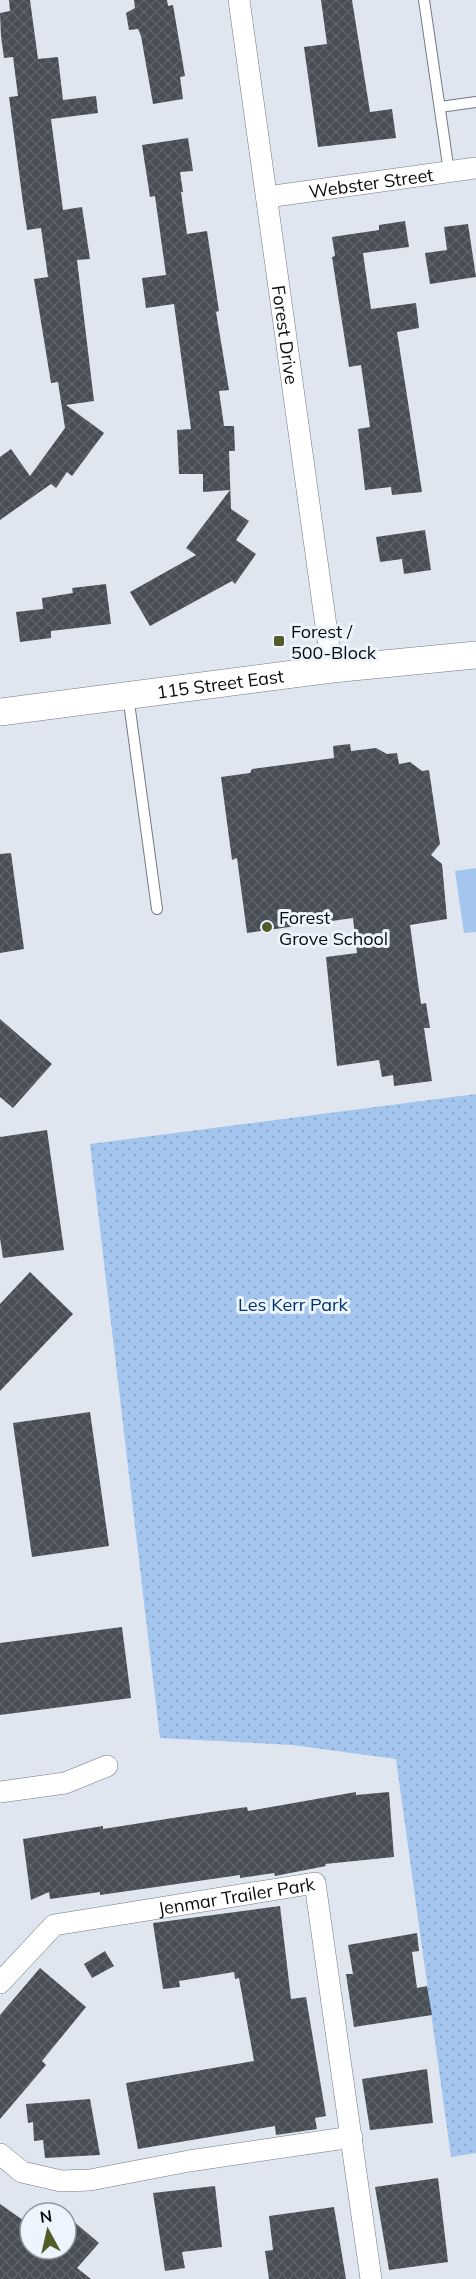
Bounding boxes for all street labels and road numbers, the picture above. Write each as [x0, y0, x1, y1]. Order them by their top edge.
street label: Webster Street [307, 163, 435, 203]
street label: Forest Drive [267, 284, 304, 386]
street label: 115 Street East [155, 664, 285, 703]
street label: Jenmar Trailer Park [156, 1872, 317, 1920]

